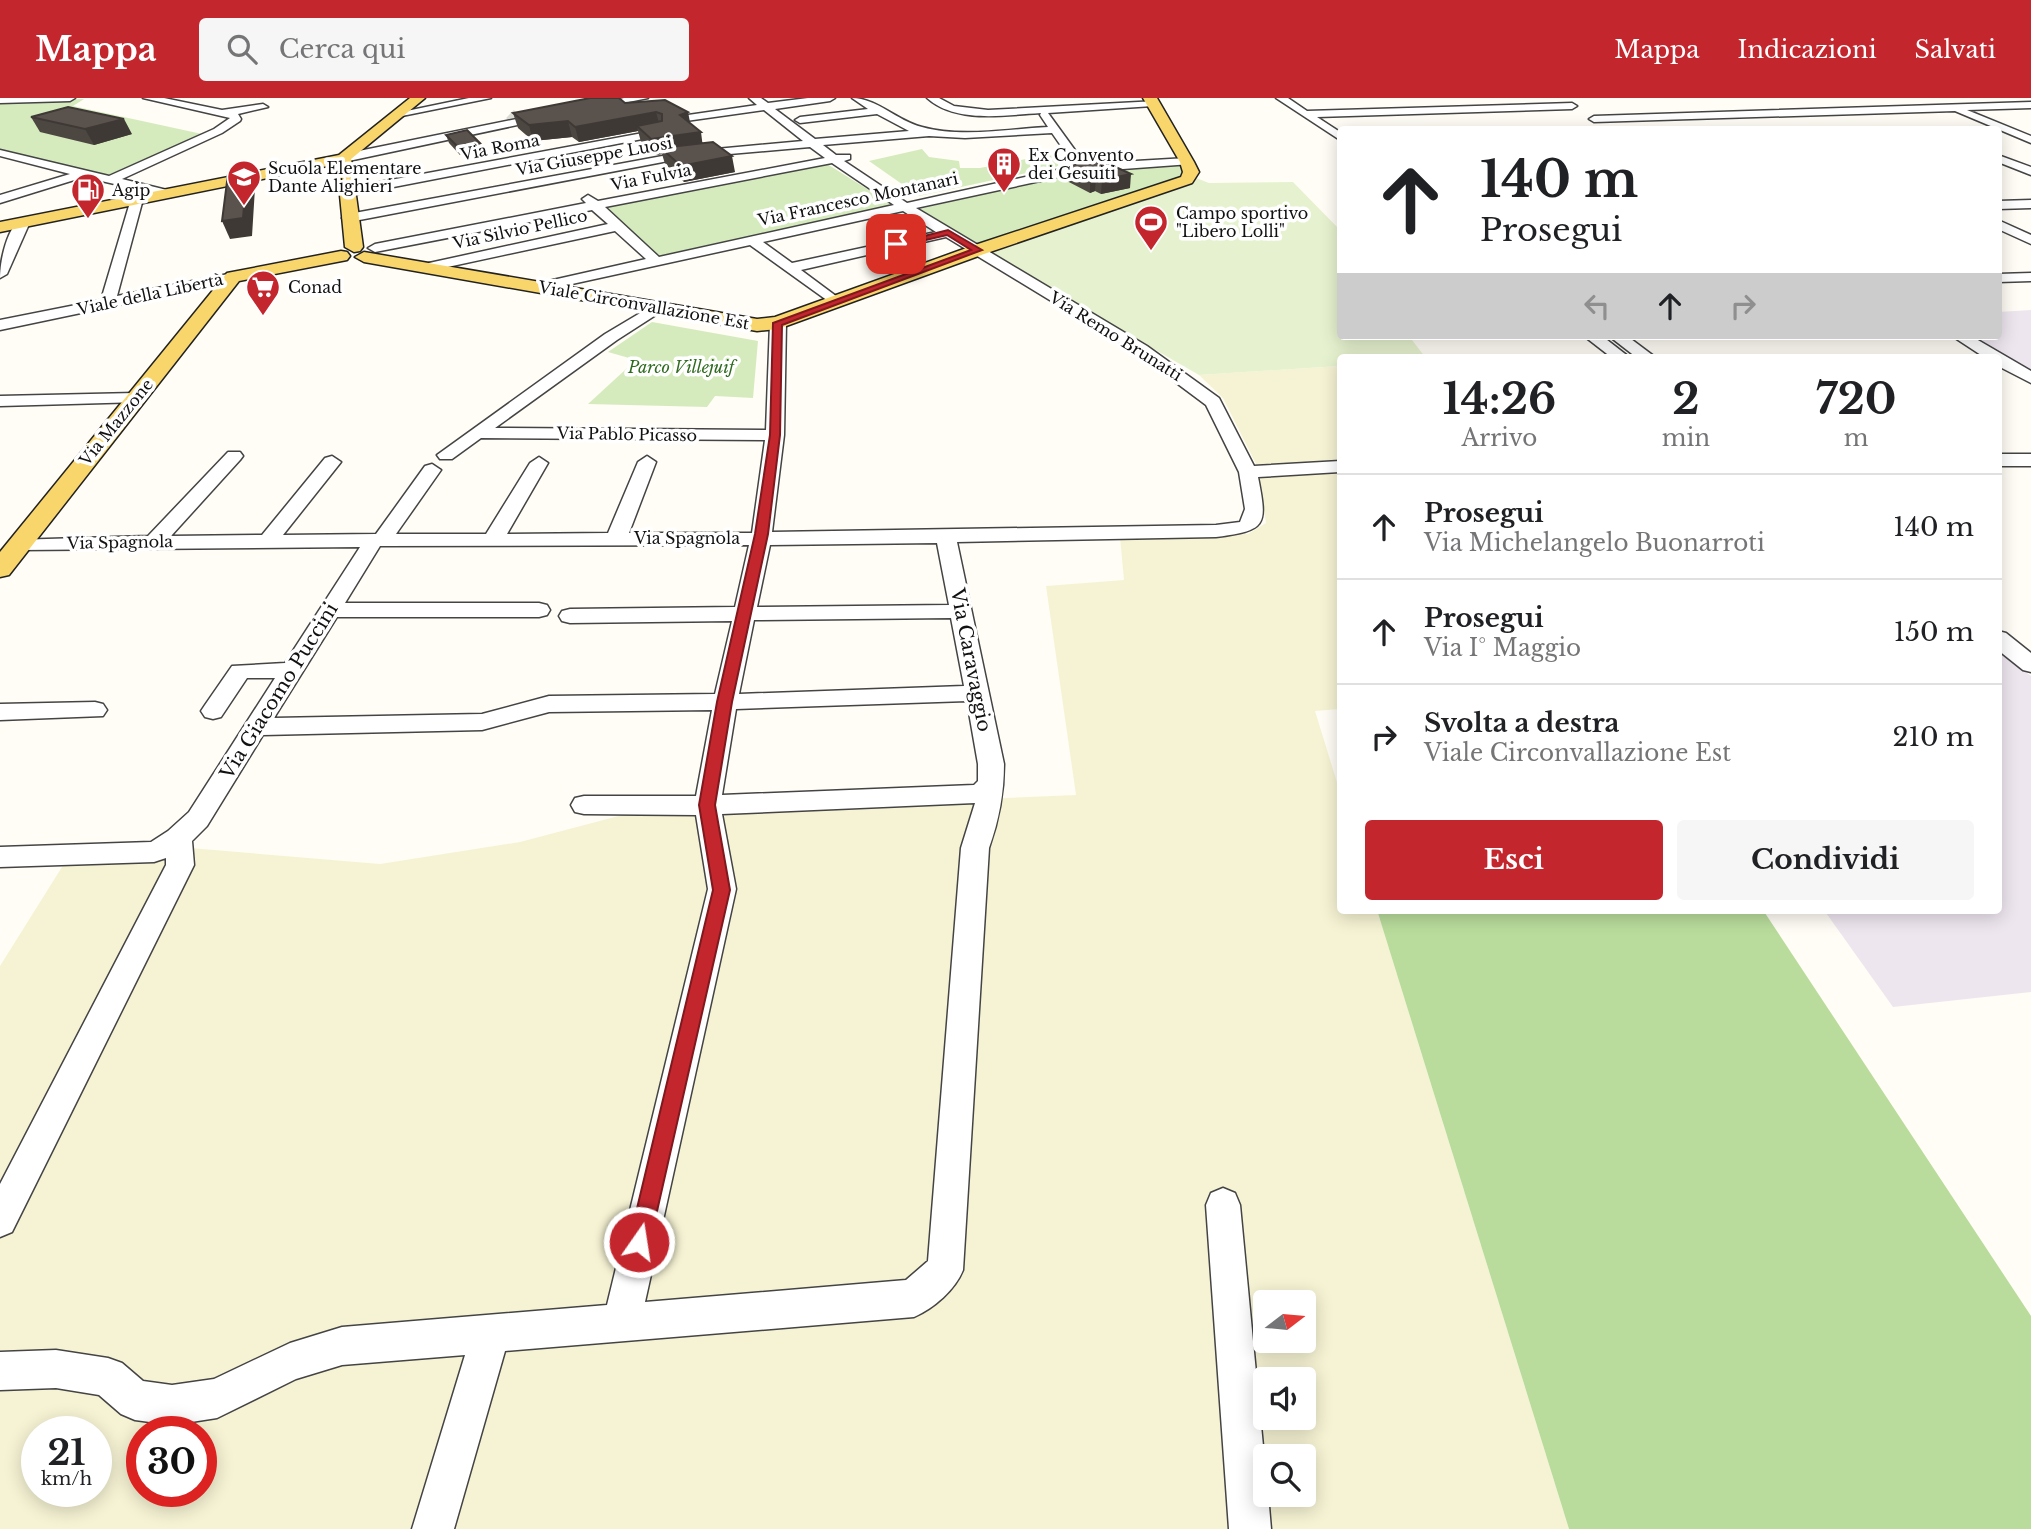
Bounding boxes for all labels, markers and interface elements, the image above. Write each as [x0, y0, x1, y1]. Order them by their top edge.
search box [199, 18, 689, 81]
text: Mappa [35, 29, 157, 70]
icon: search [223, 30, 261, 68]
text: Cerca qui [279, 33, 405, 65]
text: Mappa [1614, 35, 1700, 64]
text: Indicazioni [1738, 35, 1877, 64]
text: Salvati [1915, 35, 1996, 64]
street label: Via Roma [458, 130, 541, 165]
street label: Via Giuseppe Luosi [513, 132, 674, 180]
building icon: Ex Convento dei Gesuiti [985, 145, 1023, 194]
place label: Ex Convento dei Gesuiti [1028, 145, 1134, 183]
text: 140 m [1480, 149, 1638, 210]
icon: ahead [1365, 154, 1456, 245]
school or university icon: Scuola Elementare Dante Alighieri [225, 158, 263, 207]
place label: Scuola Elementare Dante Alighieri [268, 158, 421, 196]
street label: Via Fulvia [608, 159, 693, 195]
street label: Via Francesco Montanari [755, 168, 961, 230]
fuel station icon: Agip [69, 171, 107, 220]
place label: Agip [111, 180, 150, 200]
sports icon: Campo sportivo "Libero Lolli" [1132, 203, 1170, 252]
place label: Campo sportivo "Libero Lolli" [1176, 203, 1308, 241]
street label: Via Silvio Pellico [450, 205, 589, 253]
text: Prosegui [1480, 210, 1622, 250]
pin [866, 214, 926, 274]
icon: arrive [877, 225, 915, 263]
supermarket icon: Conad [244, 268, 282, 317]
street label: Viale della Libertà [74, 269, 225, 319]
street label: Viale Circonvallazione Est [536, 276, 751, 333]
place label: Conad [288, 277, 342, 297]
street label: Via Remo Brunatti [1045, 286, 1187, 385]
icon: left [1578, 287, 1616, 325]
icon: ahead [1651, 287, 1689, 325]
icon: right [1724, 287, 1762, 325]
park label: Parco Villejuif [627, 357, 738, 377]
text: 14:26 [1443, 373, 1556, 425]
text: 2 [1672, 373, 1700, 425]
text: 720 [1816, 373, 1896, 425]
street label: Via Mazzone [74, 375, 157, 470]
street label: Via Pablo Picasso [556, 423, 697, 445]
text: Arrivo [1461, 424, 1537, 452]
text: min [1662, 424, 1710, 452]
text: m [1844, 424, 1868, 452]
text: Prosegui [1424, 497, 1544, 529]
icon: ahead [1365, 508, 1403, 546]
text: 140 m [1893, 511, 1974, 543]
street label: Via Spagnola [633, 528, 740, 548]
text: Via Michelangelo Buonarroti [1424, 529, 1765, 557]
street label: Via Spagnola [66, 531, 173, 553]
street label: Via Caravaggio [946, 585, 996, 734]
street label: Via Giacomo Puccini [215, 598, 343, 784]
text: Prosegui [1424, 602, 1544, 634]
icon: ahead [1365, 613, 1403, 651]
text: 150 m [1894, 616, 1974, 648]
text: Via I° Maggio [1424, 634, 1581, 662]
text: Svolta a destra [1424, 707, 1620, 739]
icon: right [1365, 718, 1403, 756]
text: 210 m [1892, 721, 1974, 753]
text: Viale Circonvallazione Est [1424, 739, 1731, 767]
button: Esci [1365, 820, 1663, 900]
button: Condividi [1677, 820, 1974, 900]
position arrow [602, 1205, 676, 1279]
north arrow [1253, 1290, 1316, 1353]
map controls [1253, 1290, 1316, 1507]
button: sound [1253, 1367, 1316, 1430]
speed limit sign: 30 [126, 1416, 217, 1507]
text: 21 [47, 1431, 86, 1474]
button: search [1253, 1444, 1316, 1507]
text: km/h [41, 1468, 92, 1490]

